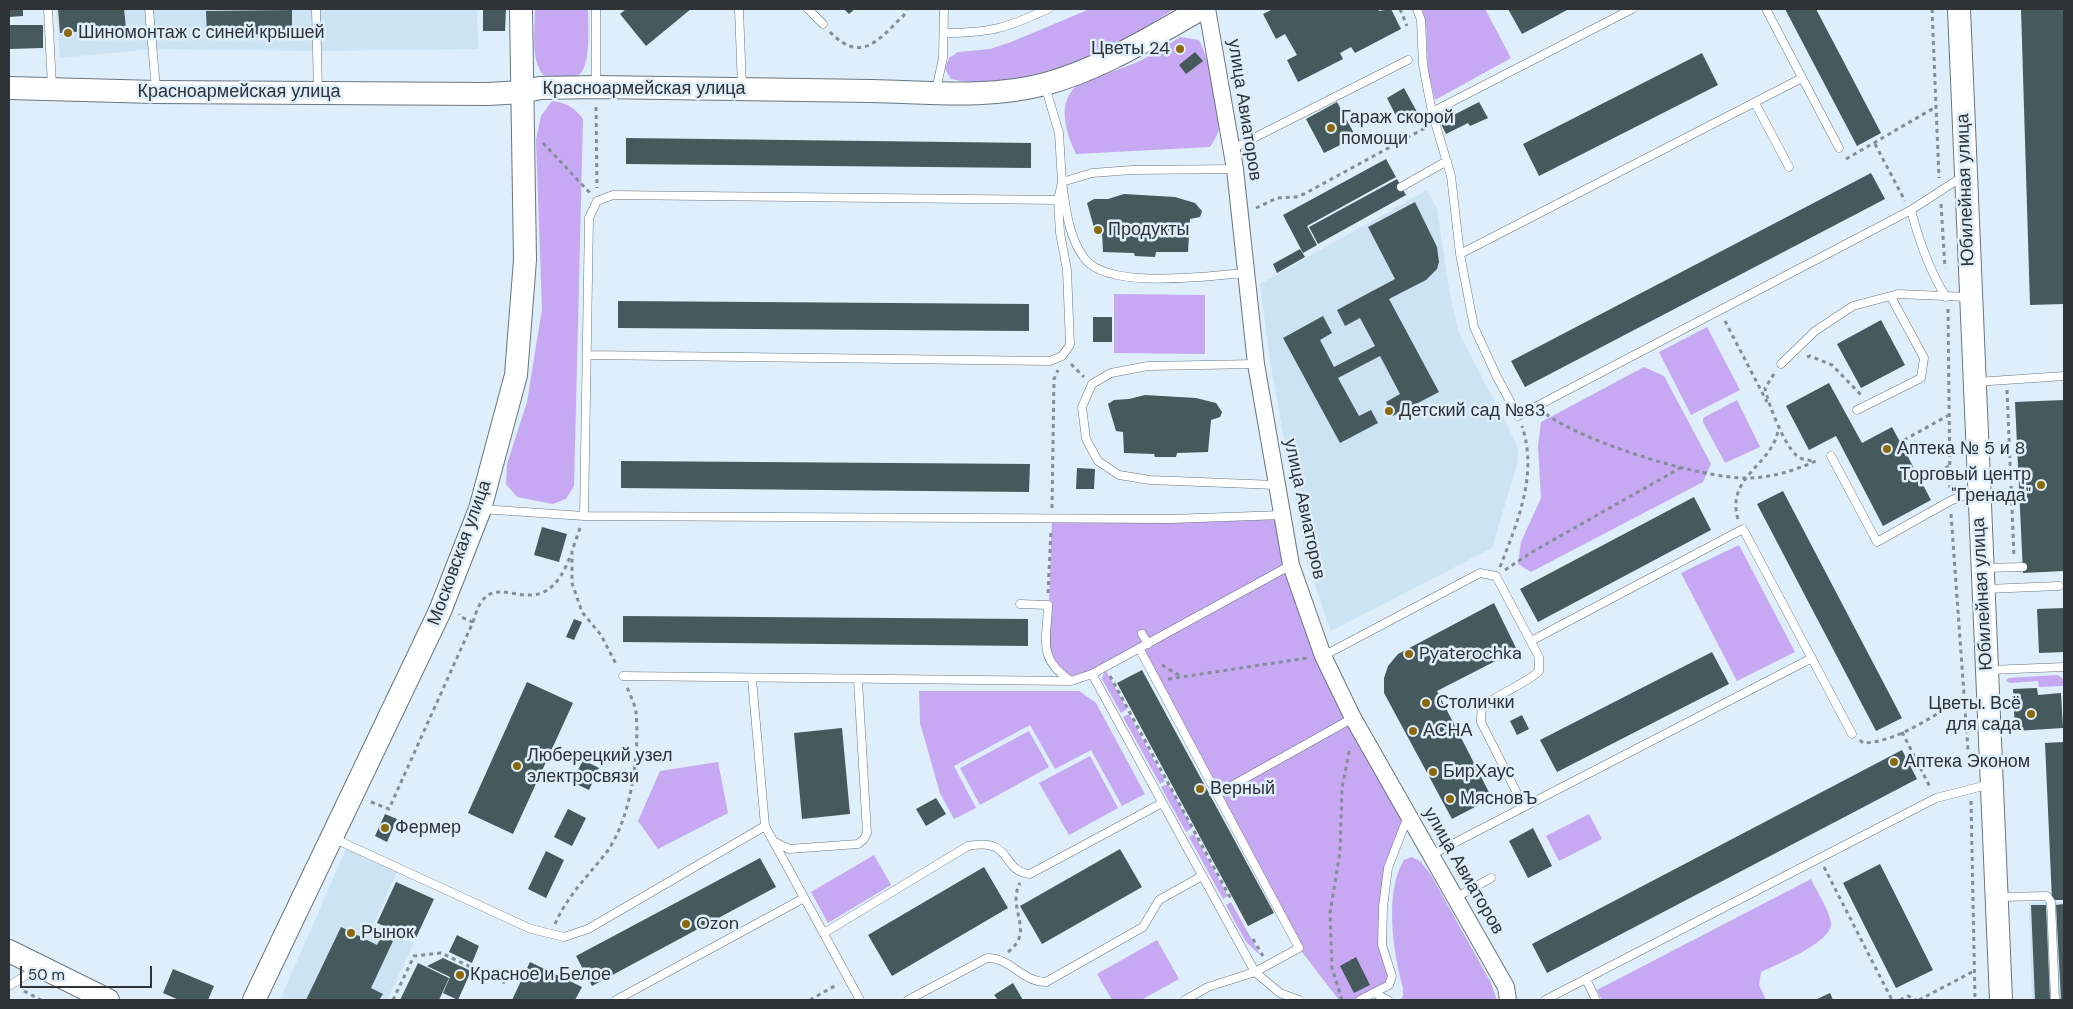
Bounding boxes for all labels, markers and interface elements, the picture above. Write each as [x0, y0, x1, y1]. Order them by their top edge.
place label: Шиномонтаж с синей крышей [78, 22, 325, 44]
marker: Шиномонтаж с синей крышей [62, 27, 74, 39]
place label: Цветы 24 [1091, 38, 1170, 60]
street label: улица Авиаторов [1222, 38, 1266, 182]
marker: Цветы 24 [1174, 43, 1186, 55]
street label: Красноармейская улица [542, 78, 746, 100]
street label: Красноармейская улица [137, 81, 341, 103]
place label: Гараж скорой помощи [1341, 107, 1454, 150]
street label: Юбилейная улица [1953, 113, 1979, 267]
marker: Гараж скорой помощи [1325, 122, 1337, 134]
place label: Продукты [1108, 219, 1189, 241]
marker: Продукты [1092, 224, 1104, 236]
place label: Детский сад №83 [1399, 400, 1546, 422]
marker: Детский сад №83 [1383, 405, 1395, 417]
street label: улица Авиаторов [1279, 437, 1329, 581]
place label: Аптека № 5 и 8 [1897, 438, 2026, 460]
marker: Аптека № 5 и 8 [1881, 443, 1893, 455]
place label: Торговый центр "Гренада" [1900, 464, 2031, 506]
street label: Московская улица [424, 477, 496, 629]
marker: Торговый центр "Гренада" [2035, 479, 2047, 491]
street label: Юбилейная улица [1968, 517, 1998, 671]
place label: Pyaterochka [1419, 643, 1522, 665]
marker: Pyaterochka [1403, 648, 1415, 660]
place label: Столички [1436, 692, 1515, 714]
place label: Цветы. Всё для сада [1928, 693, 2021, 736]
marker: Столички [1420, 697, 1432, 709]
marker: Цветы. Всё для сада [2025, 708, 2037, 720]
place label: АСНА [1423, 720, 1473, 742]
marker: АСНА [1407, 725, 1419, 737]
place label: Люберецкий узел электросвязи [527, 745, 673, 788]
place label: Аптека Эконом [1904, 751, 2030, 773]
marker: Аптека Эконом [1888, 756, 1900, 768]
marker: Люберецкий узел электросвязи [511, 760, 523, 772]
place label: БирХаус [1443, 761, 1514, 783]
marker: БирХаус [1427, 766, 1439, 778]
place label: Верный [1210, 778, 1275, 800]
marker: Верный [1194, 783, 1206, 795]
place label: МясновЪ [1460, 788, 1538, 810]
marker: МясновЪ [1444, 793, 1456, 805]
street label: улица Авиаторов [1418, 804, 1508, 938]
place label: Фермер [395, 817, 461, 839]
marker: Фермер [379, 822, 391, 834]
place label: Ozon [696, 913, 739, 935]
marker: Ozon [680, 918, 692, 930]
place label: Рынок [361, 922, 414, 944]
marker: Рынок [345, 927, 357, 939]
scale bar [22, 956, 155, 988]
place label: Красное и Белое [470, 964, 611, 986]
text: 50 m [28, 965, 65, 985]
marker: Красное и Белое [454, 969, 466, 981]

